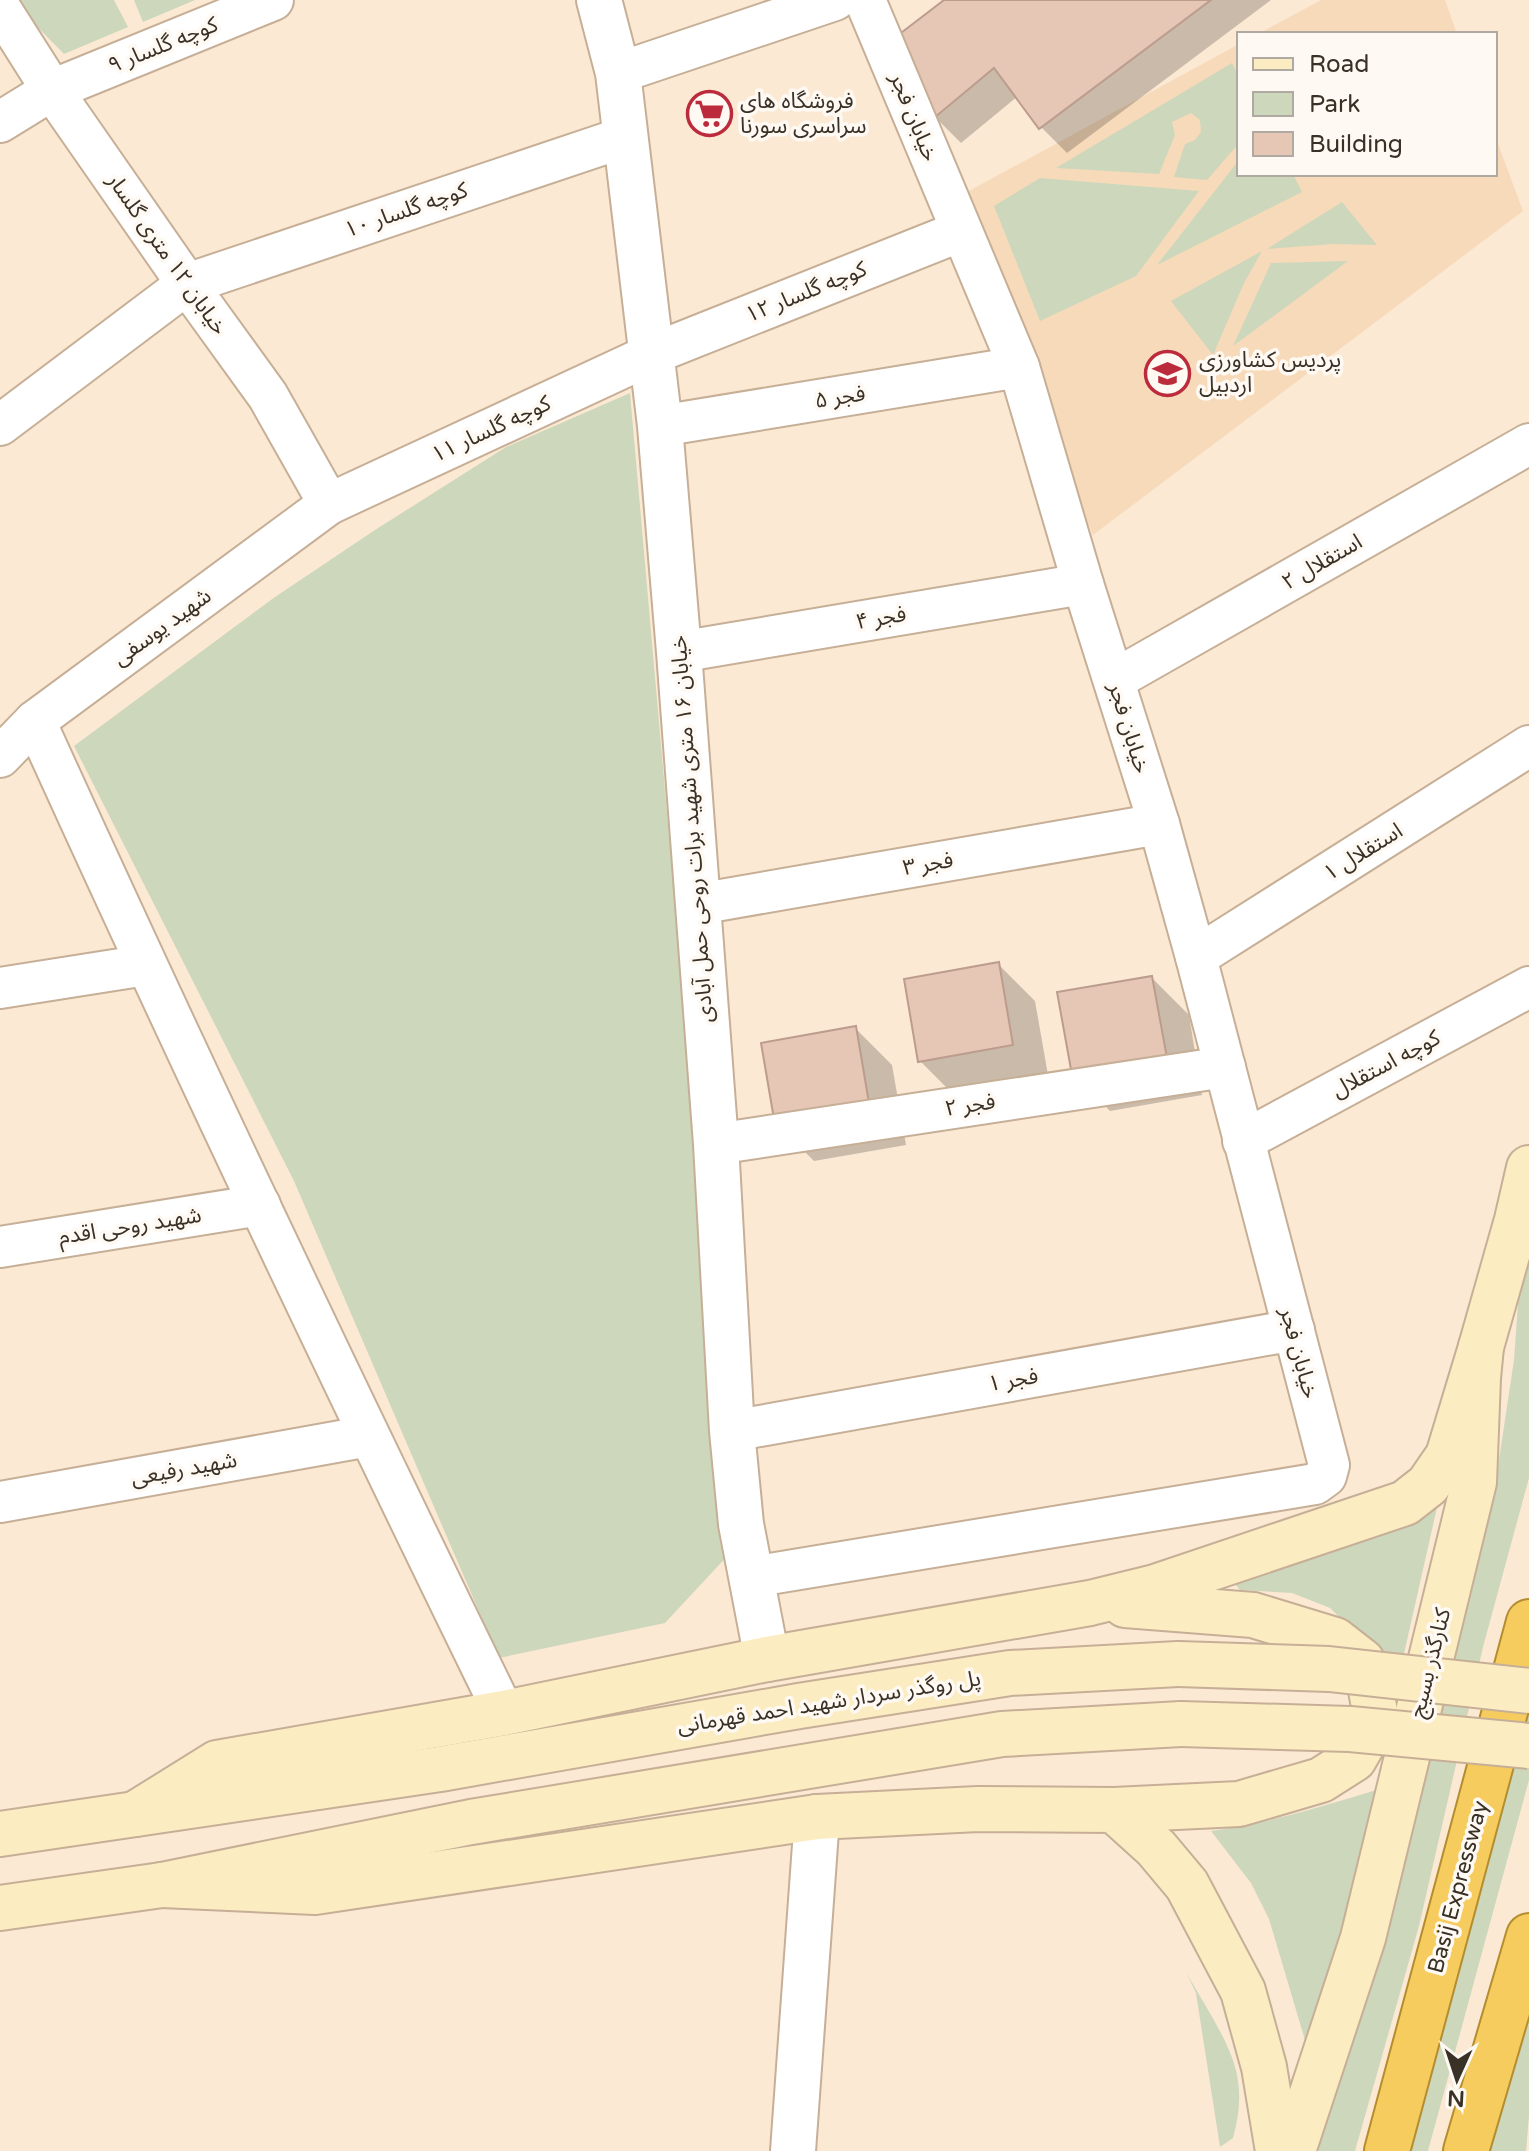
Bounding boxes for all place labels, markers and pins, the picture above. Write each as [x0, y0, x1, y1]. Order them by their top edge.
place label: فروشگاه های سراسری سورنا [740, 88, 866, 139]
supermarket icon: فروشگاه های سراسری سورنا [685, 90, 733, 138]
place label: پردیس کشاورزی اردبیل [1199, 347, 1341, 398]
school or university icon: پردیس کشاورزی اردبیل [1144, 349, 1192, 397]

